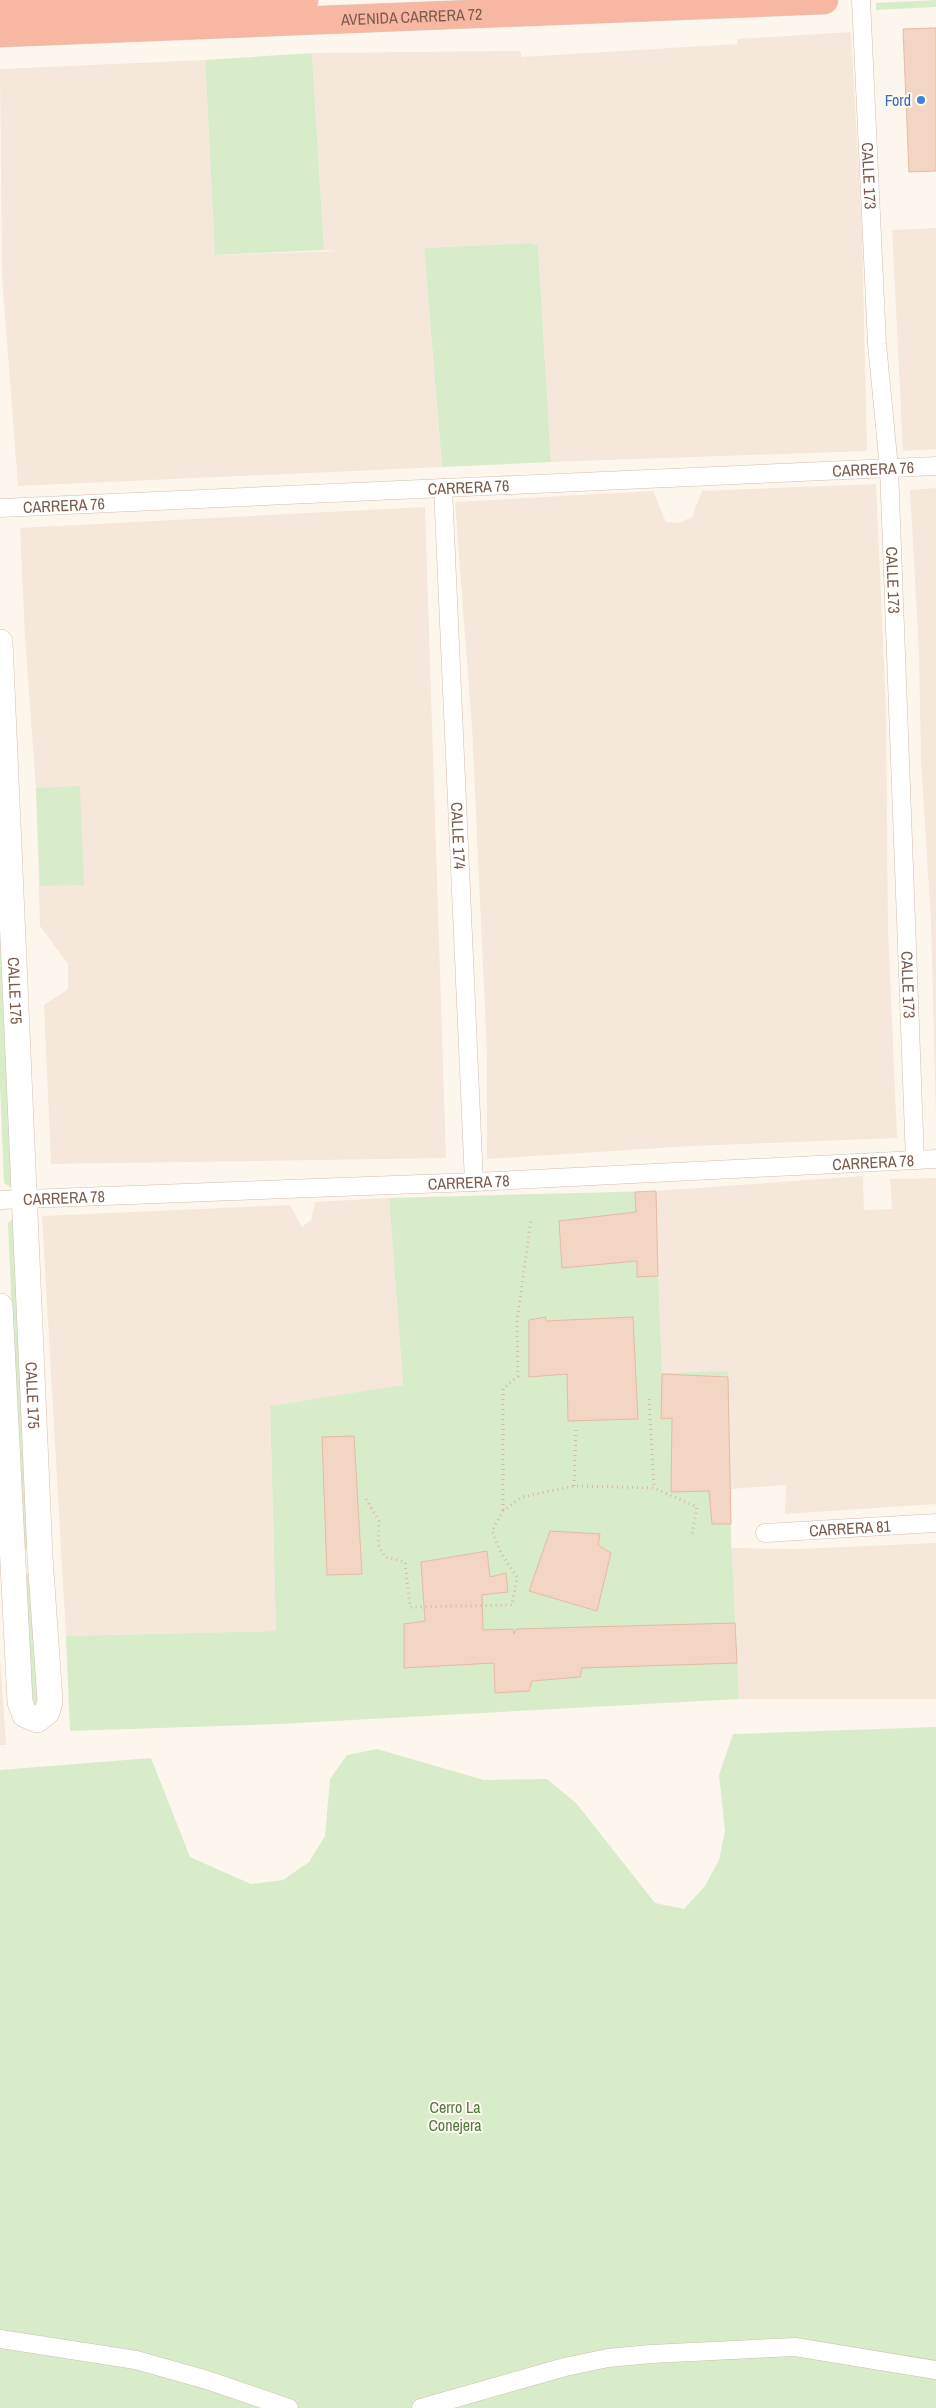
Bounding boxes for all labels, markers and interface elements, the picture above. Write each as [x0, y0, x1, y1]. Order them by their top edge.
street label: AVENIDA CARRERA 72 [340, 3, 483, 30]
place label: Ford [885, 89, 911, 111]
marker: Ford [915, 94, 927, 106]
street label: CALLE 173 [857, 142, 882, 210]
street label: CARRERA 76 [832, 456, 914, 482]
street label: CARRERA 76 [427, 474, 510, 500]
street label: CARRERA 76 [23, 492, 105, 518]
street label: CALLE 173 [881, 546, 905, 614]
street label: CALLE 174 [446, 802, 471, 870]
street label: CALLE 173 [896, 951, 921, 1019]
street label: CALLE 175 [3, 957, 28, 1025]
street label: CARRERA 78 [832, 1149, 915, 1175]
street label: CARRERA 78 [427, 1169, 510, 1195]
street label: CARRERA 78 [23, 1185, 105, 1210]
street label: CALLE 175 [20, 1361, 45, 1429]
street label: CARRERA 81 [808, 1515, 892, 1541]
park label: Cerro La Conejera [428, 2096, 482, 2136]

